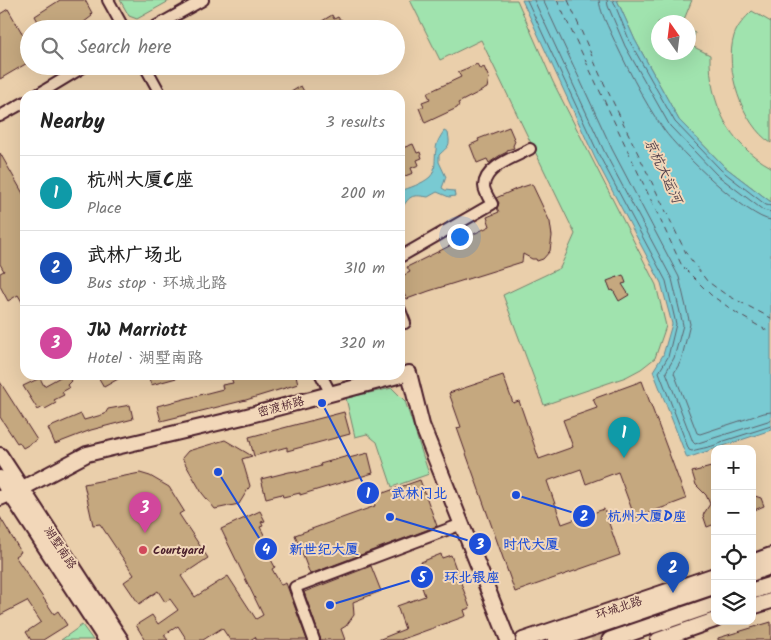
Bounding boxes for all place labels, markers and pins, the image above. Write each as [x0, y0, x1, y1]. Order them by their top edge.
pin: 1 [608, 417, 640, 458]
callout: 武林门北 [356, 478, 457, 507]
pin: 3 [129, 492, 161, 533]
callout: 杭州大厦D座 [572, 501, 696, 530]
callout: 时代大厦 [468, 529, 569, 558]
callout: 新世纪大厦 [254, 534, 369, 563]
place label: Courtyard [153, 541, 205, 560]
marker: Courtyard [137, 544, 149, 556]
pin: 2 [657, 552, 689, 593]
callout: 环北银座 [409, 563, 510, 592]

